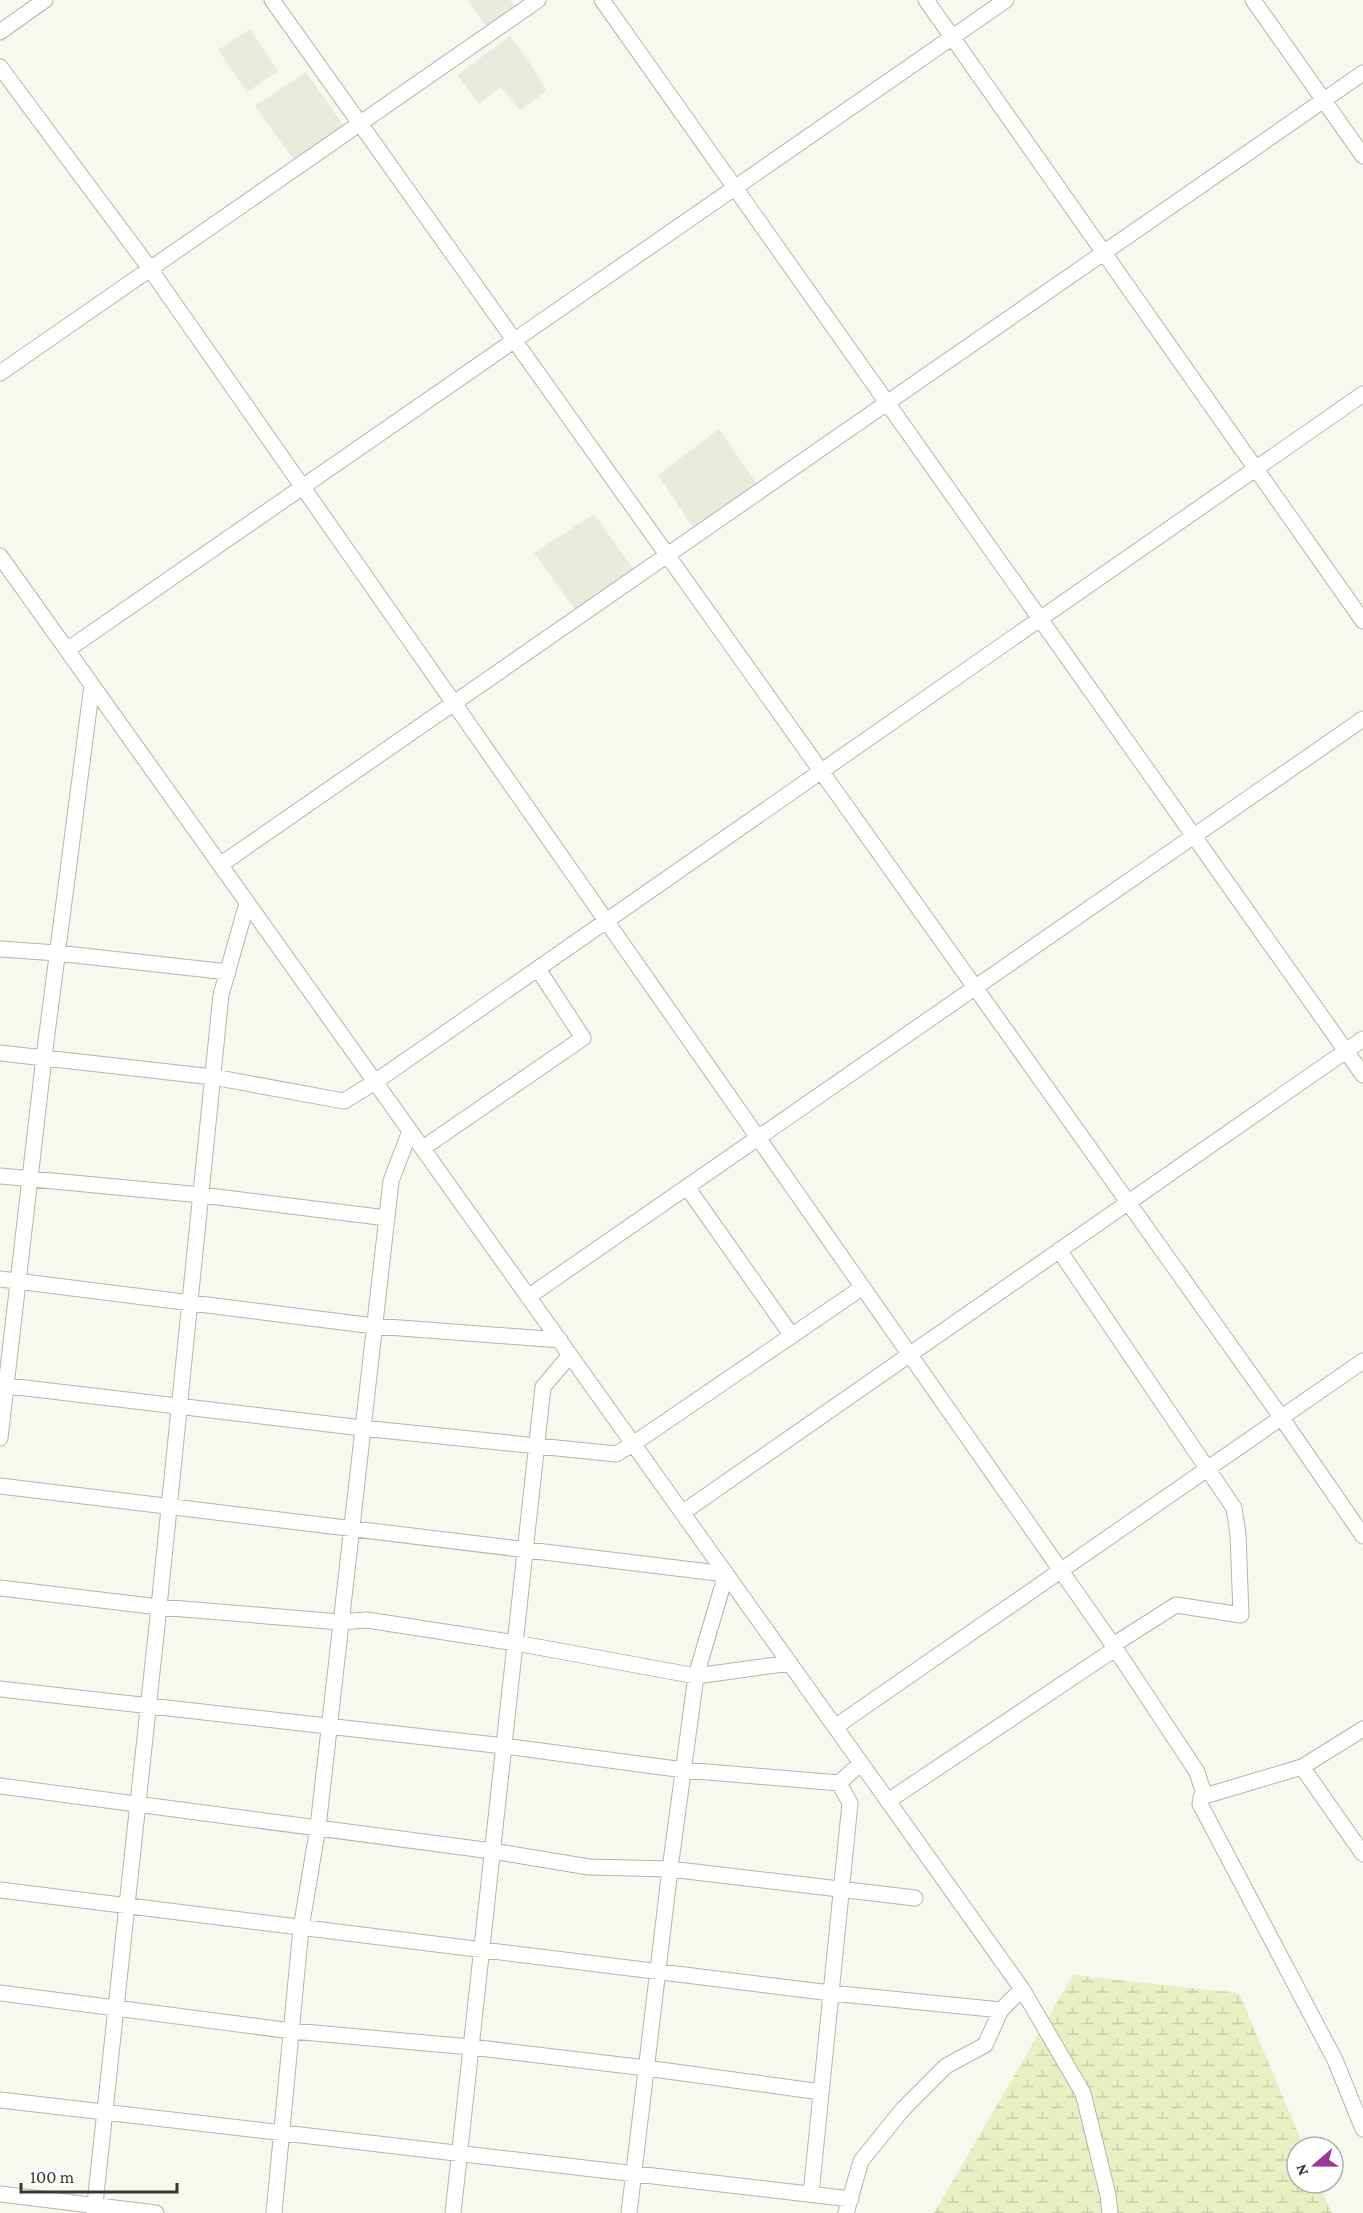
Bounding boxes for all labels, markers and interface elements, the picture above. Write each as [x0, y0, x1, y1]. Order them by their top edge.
north arrow [1285, 2135, 1345, 2195]
scale bar [21, 2156, 177, 2194]
text: N [1291, 2162, 1311, 2178]
text: 100 m [30, 2167, 75, 2187]

